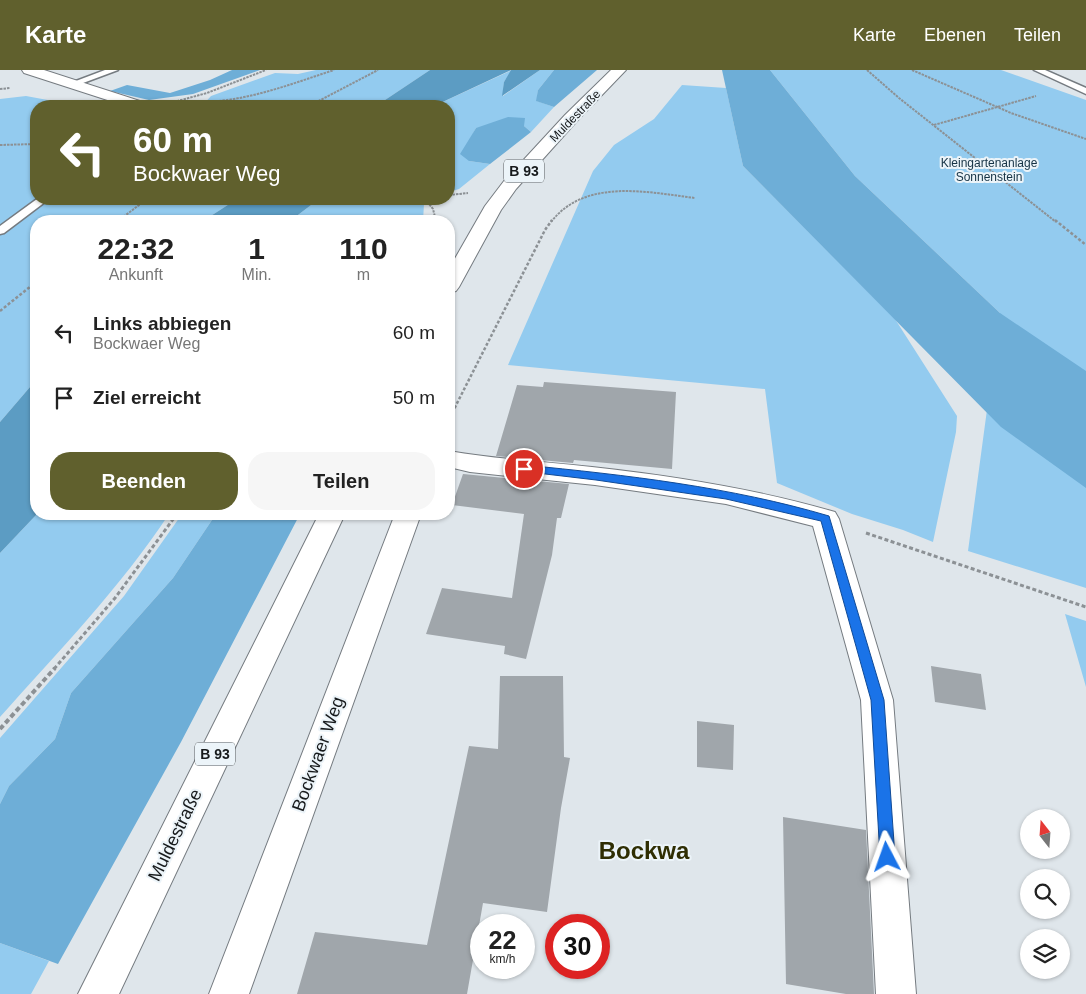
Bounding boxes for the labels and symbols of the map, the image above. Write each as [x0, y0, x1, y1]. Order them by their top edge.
street label: Muldestraße [547, 87, 603, 145]
park label: Kleingartenanlage Sonnenstein [941, 156, 1038, 184]
road number: B 93 [504, 160, 544, 182]
pin [503, 448, 545, 490]
street label: Bockwaer Weg [288, 694, 348, 814]
road number: B 93 [195, 742, 235, 766]
street label: Muldestraße [144, 786, 206, 884]
north arrow [1020, 809, 1070, 859]
position arrow [860, 830, 912, 882]
district label: Bockwa [599, 837, 690, 864]
speed limit sign: 30 [545, 914, 610, 979]

